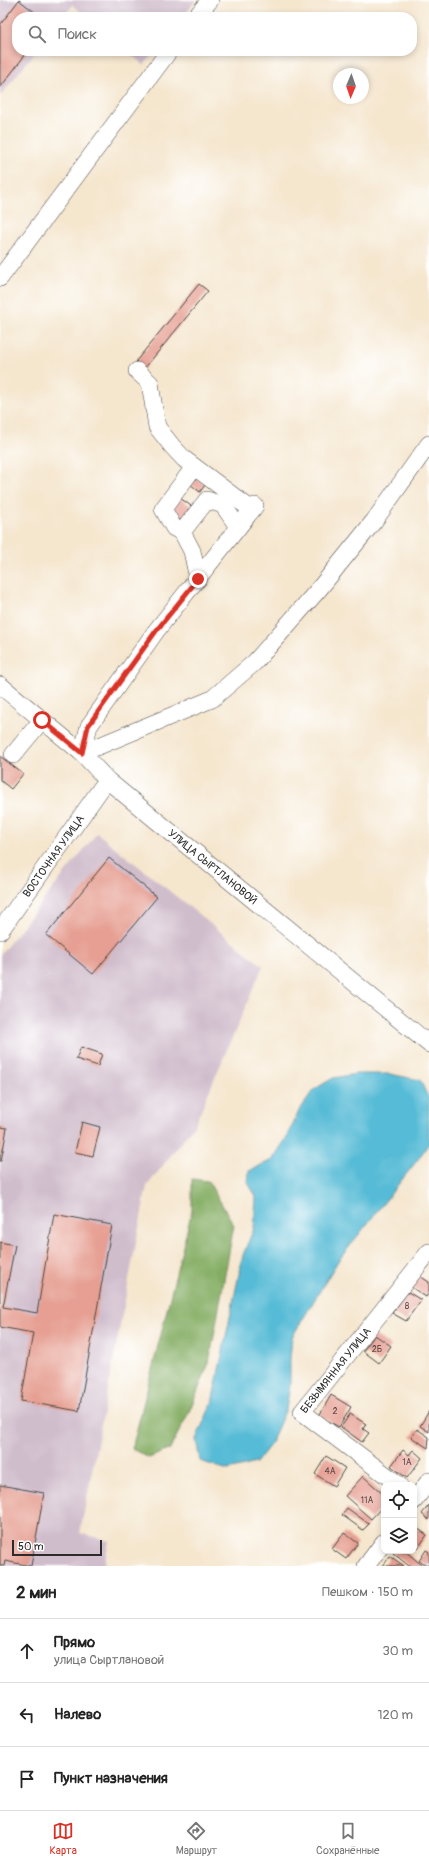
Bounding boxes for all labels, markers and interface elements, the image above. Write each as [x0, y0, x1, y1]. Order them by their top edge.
search box [12, 12, 417, 56]
icon: search [26, 23, 48, 45]
text: Поиск [58, 25, 97, 44]
north arrow [333, 68, 369, 104]
route end [189, 570, 207, 588]
route start [33, 711, 51, 729]
street label: ВОСТОЧНАЯ УЛИЦА [20, 812, 87, 899]
street label: УЛИЦА СЫРТЛАНОВОЙ [166, 826, 260, 907]
house number: 8 [405, 1301, 410, 1312]
street label: БЕЗЫМЯННАЯ УЛИЦА [297, 1325, 373, 1415]
house number: 2Б [372, 1344, 382, 1355]
house number: 2 [332, 1406, 338, 1417]
house number: 1А [402, 1457, 412, 1468]
house number: 4А [324, 1466, 336, 1477]
map controls [381, 1482, 417, 1554]
button: locate [381, 1482, 417, 1518]
house number: 11А [361, 1495, 374, 1506]
button: layers [381, 1518, 417, 1554]
scale bar [12, 1538, 102, 1557]
text: 50 m [18, 1540, 44, 1553]
text: 2 мин [16, 1582, 56, 1603]
text: Пешком · 150 m [322, 1584, 413, 1600]
text: Прямо [54, 1633, 95, 1652]
icon: ahead [16, 1640, 38, 1662]
text: 30 m [383, 1643, 413, 1659]
text: улица Сыртлановой [54, 1652, 164, 1668]
icon: left [16, 1704, 38, 1726]
text: Налево [54, 1705, 101, 1724]
text: 120 m [377, 1707, 413, 1723]
icon: arrive [16, 1768, 38, 1790]
text: Пункт назначения [54, 1769, 168, 1788]
tab: Карта [49, 1820, 77, 1857]
tab: Маршрут [176, 1820, 217, 1857]
tab: Сохранённые [316, 1820, 380, 1857]

